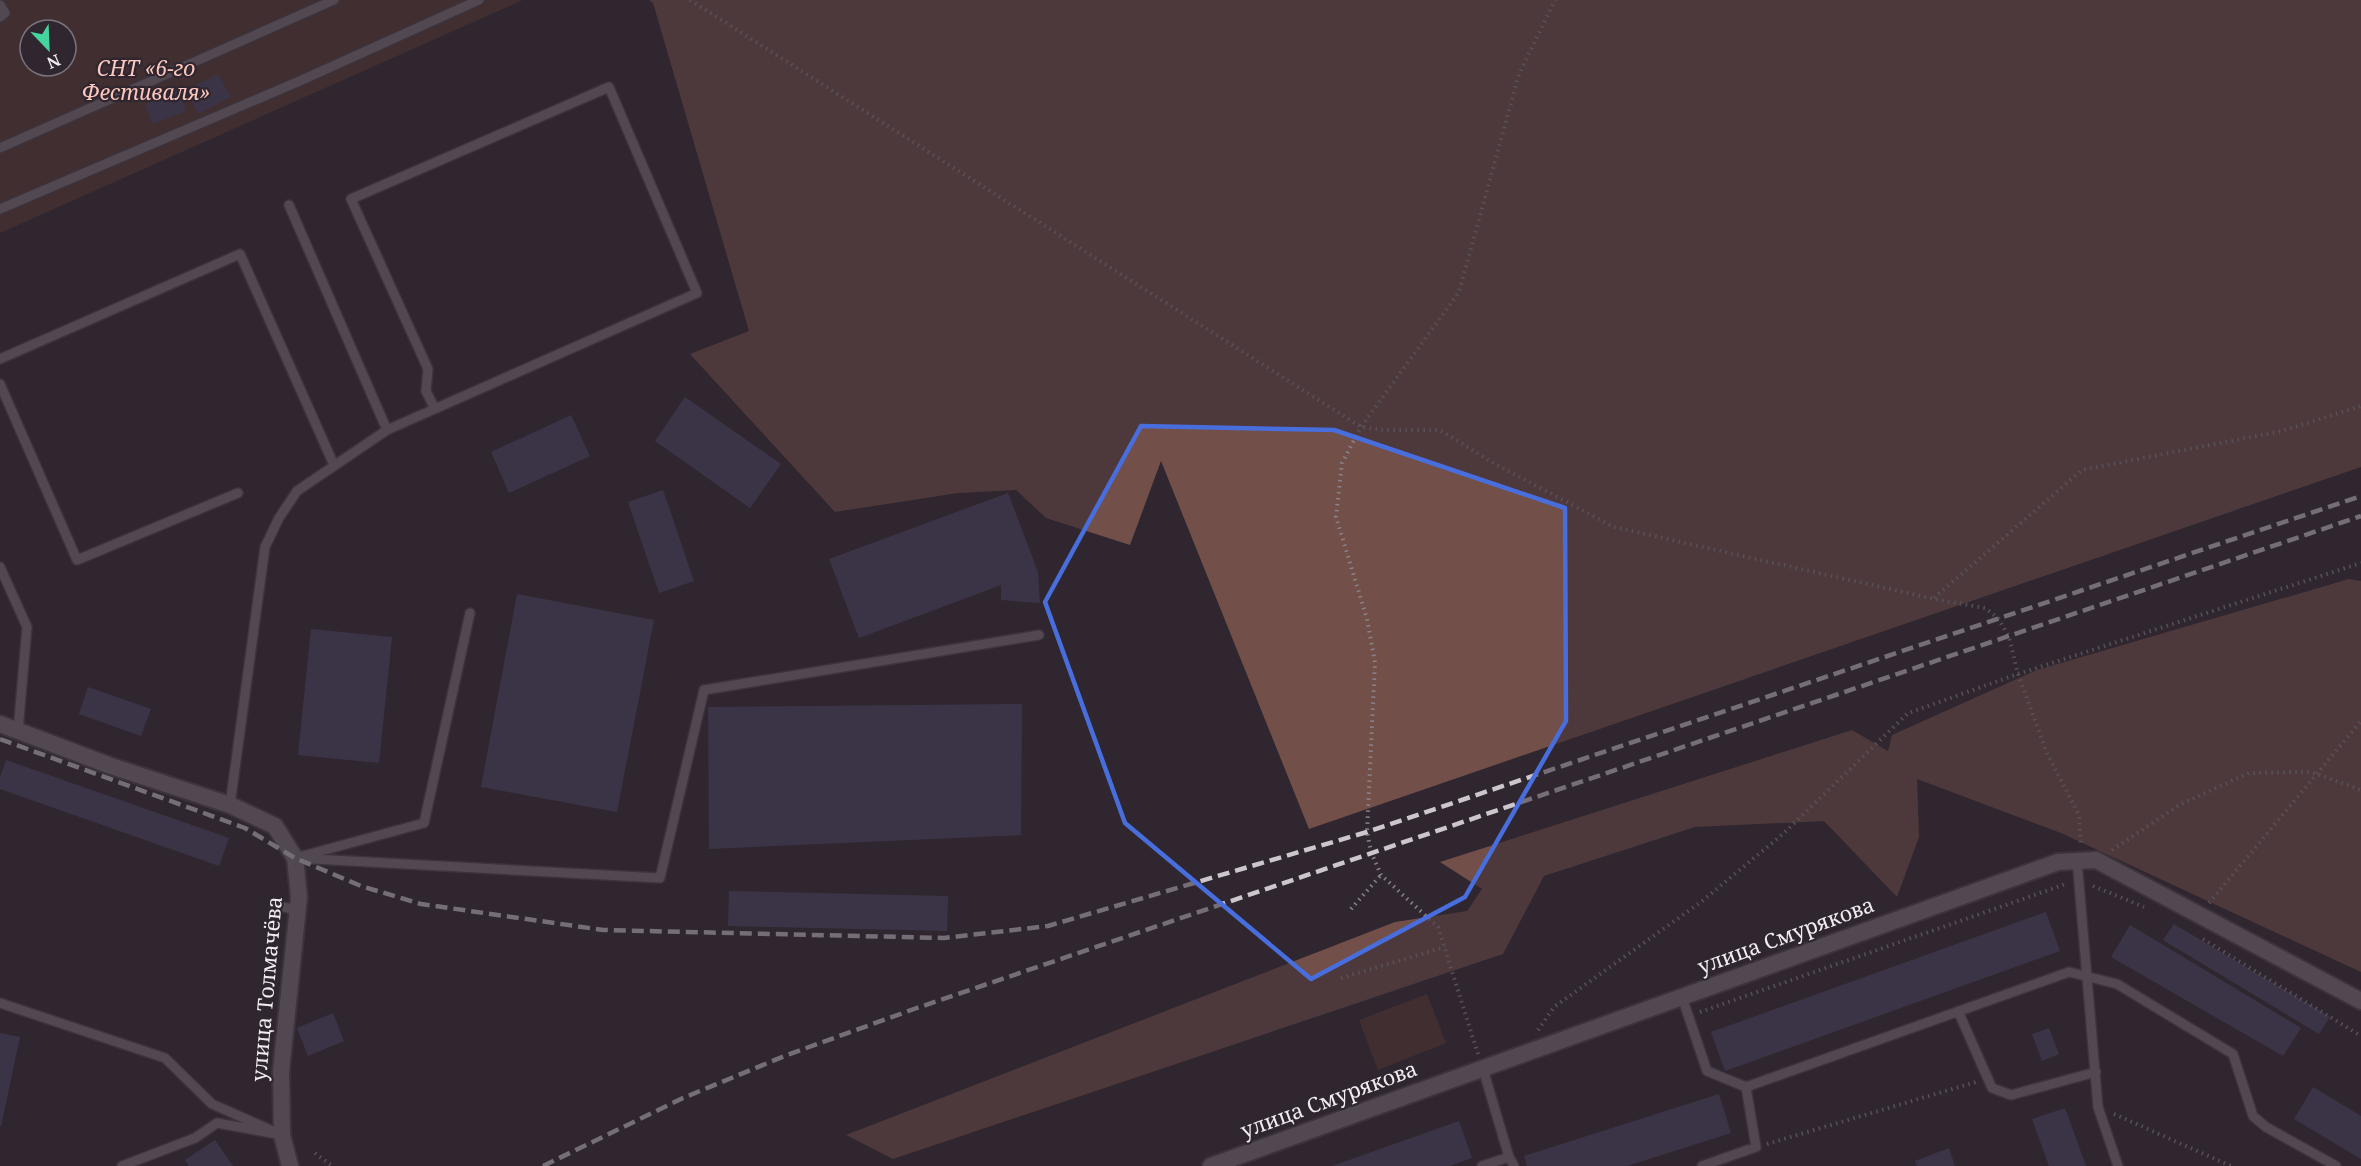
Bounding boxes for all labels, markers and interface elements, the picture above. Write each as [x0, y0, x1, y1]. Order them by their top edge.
north arrow [18, 18, 78, 78]
text: N [43, 49, 64, 75]
park label: СНТ «6-го Фестиваля» [82, 54, 210, 106]
street label: улица Смурякова [1693, 890, 1878, 980]
street label: улица Толмачёва [244, 895, 288, 1083]
street label: улица Смурякова [1236, 1054, 1421, 1144]

